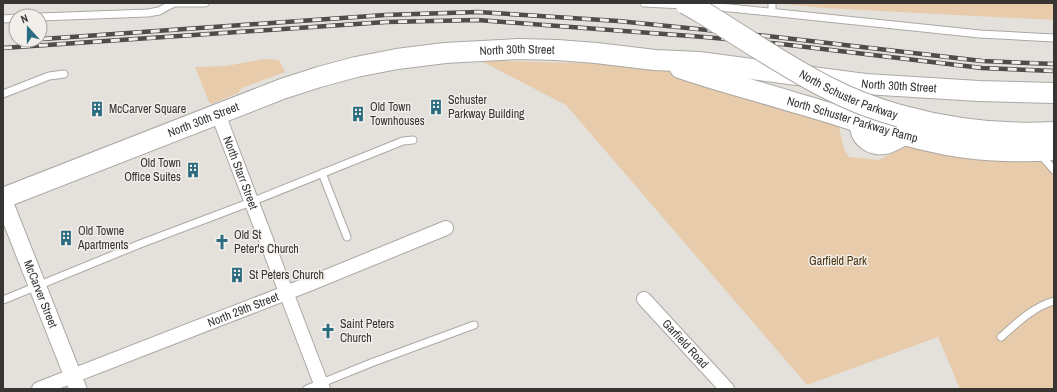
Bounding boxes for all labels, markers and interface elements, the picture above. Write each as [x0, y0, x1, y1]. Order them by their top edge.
north arrow [8, 8, 48, 48]
text: N [19, 11, 30, 26]
street label: North 30th Street [479, 41, 555, 59]
street label: North Schuster Parkway [796, 66, 900, 123]
street label: North 30th Street [860, 76, 937, 96]
place label: Schuster Parkway Building [448, 92, 525, 122]
street label: North Schuster Parkway Ramp [785, 93, 919, 146]
building icon: Schuster Parkway Building [427, 98, 445, 116]
street label: North 30th Street [165, 99, 241, 141]
place label: Old Town Townhouses [370, 99, 425, 129]
building icon: McCarver Square [88, 100, 106, 118]
place label: McCarver Square [109, 101, 186, 117]
building icon: Old Town Townhouses [349, 105, 367, 123]
street label: North Starr Street [219, 134, 262, 212]
place label: Old Town Office Suites [124, 155, 181, 185]
building icon: Old Town Office Suites [184, 161, 202, 179]
place label: Old Towne Apartments [77, 223, 128, 253]
place label: Old St Peter's Church [234, 227, 299, 257]
building icon: Old Towne Apartments [57, 229, 75, 247]
church icon: Old St Peter's Church [213, 233, 231, 251]
park label: Garfield Park [809, 253, 867, 269]
street label: McCarver Street [20, 258, 61, 330]
building icon: St Peters Church [228, 266, 246, 284]
place label: St Peters Church [249, 267, 324, 283]
street label: North 29th Street [205, 288, 281, 331]
place label: Saint Peters Church [340, 316, 394, 346]
street label: Garfield Road [659, 316, 712, 372]
church icon: Saint Peters Church [319, 322, 337, 340]

